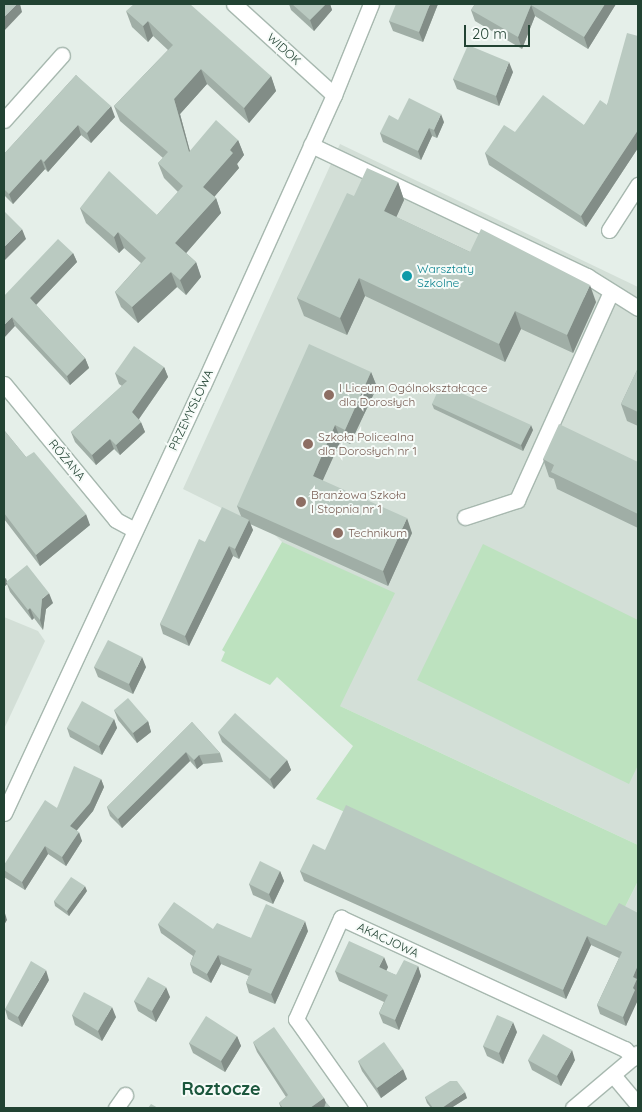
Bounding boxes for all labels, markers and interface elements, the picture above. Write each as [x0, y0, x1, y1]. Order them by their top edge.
scale bar [467, 15, 533, 47]
text: 20 m [472, 24, 507, 43]
street label: WIDOK [264, 30, 304, 68]
place label: Warsztaty Szkolne [417, 262, 474, 290]
marker: Warsztaty Szkolne [401, 270, 413, 282]
street label: PRZEMYSŁOWA [166, 367, 216, 453]
place label: I Liceum Ogólnokształcące dla Dorosłych [339, 381, 487, 409]
marker: I Liceum Ogólnokształcące dla Dorosłych [323, 389, 335, 401]
place label: Szkoła Policealna dla Dorosłych nr 1 [318, 430, 417, 458]
street label: RÓŻANA [46, 437, 88, 483]
marker: Szkoła Policealna dla Dorosłych nr 1 [302, 438, 314, 450]
place label: Branżowa Szkoła I Stopnia nr 1 [311, 488, 406, 516]
marker: Branżowa Szkoła I Stopnia nr 1 [295, 496, 307, 508]
place label: Technikum [348, 526, 407, 540]
marker: Technikum [332, 527, 344, 539]
street label: AKACJOWA [355, 919, 421, 961]
district label: Roztocze [181, 1078, 261, 1100]

